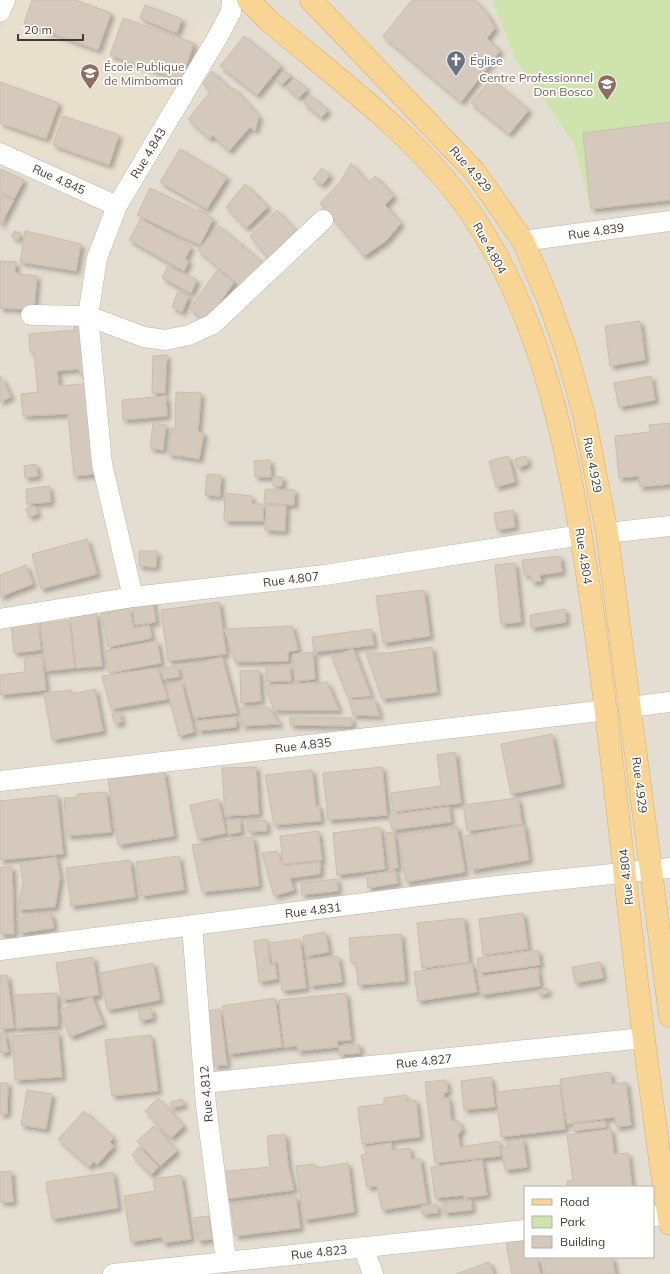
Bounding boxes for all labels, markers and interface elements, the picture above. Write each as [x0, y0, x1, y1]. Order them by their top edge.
scale bar [18, 16, 83, 42]
text: 20 m [24, 22, 52, 37]
church icon: Église [445, 49, 467, 77]
place label: Église [470, 53, 502, 68]
place label: École Publique de Mimboman [104, 59, 184, 88]
school or university icon: École Publique de Mimboman [79, 62, 101, 90]
place label: Centre Professionnel Don Bosco [479, 70, 593, 99]
school or university icon: Centre Professionnel Don Bosco [596, 73, 618, 101]
street label: Rue 4.843 [127, 125, 169, 181]
street label: Rue 4.929 [447, 143, 495, 195]
street label: Rue 4.845 [30, 161, 88, 197]
street label: Rue 4.804 [470, 220, 510, 276]
street label: Rue 4.839 [567, 220, 625, 242]
street label: Rue 4.929 [580, 436, 606, 494]
street label: Rue 4.804 [572, 527, 596, 585]
street label: Rue 4.807 [262, 568, 320, 590]
street label: Rue 4.835 [274, 734, 332, 756]
street label: Rue 4.929 [629, 756, 651, 814]
street label: Rue 4.804 [616, 848, 636, 906]
street label: Rue 4.831 [284, 899, 342, 921]
street label: Rue 4.827 [395, 1051, 453, 1071]
street label: Rue 4.812 [196, 1065, 216, 1123]
legend [524, 1186, 654, 1258]
text: Road [560, 1194, 589, 1209]
text: Park [560, 1214, 586, 1229]
text: Building [560, 1234, 605, 1249]
street label: Rue 4.823 [290, 1242, 348, 1262]

